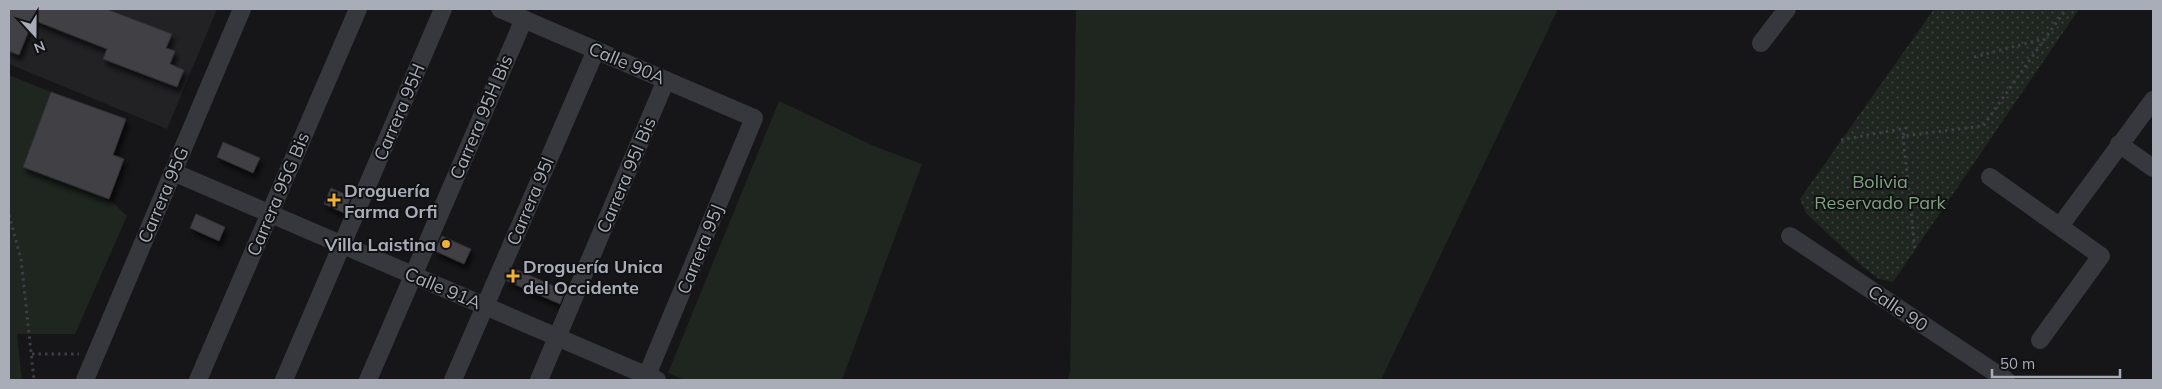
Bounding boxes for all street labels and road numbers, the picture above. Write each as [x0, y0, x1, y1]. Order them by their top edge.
street label: Calle 90A [585, 37, 669, 89]
street label: Carrera 95H Bis [444, 51, 518, 183]
street label: Carrera 95H [368, 60, 430, 164]
street label: Carrera 95I Bis [591, 113, 661, 237]
street label: Carrera 95G Bis [242, 129, 314, 259]
street label: Carrera 95G [132, 143, 194, 247]
street label: Carrera 95I [501, 153, 559, 249]
street label: Carrera 95J [672, 201, 728, 297]
street label: Calle 91A [401, 262, 485, 314]
street label: Calle 90 [1864, 280, 1932, 336]

